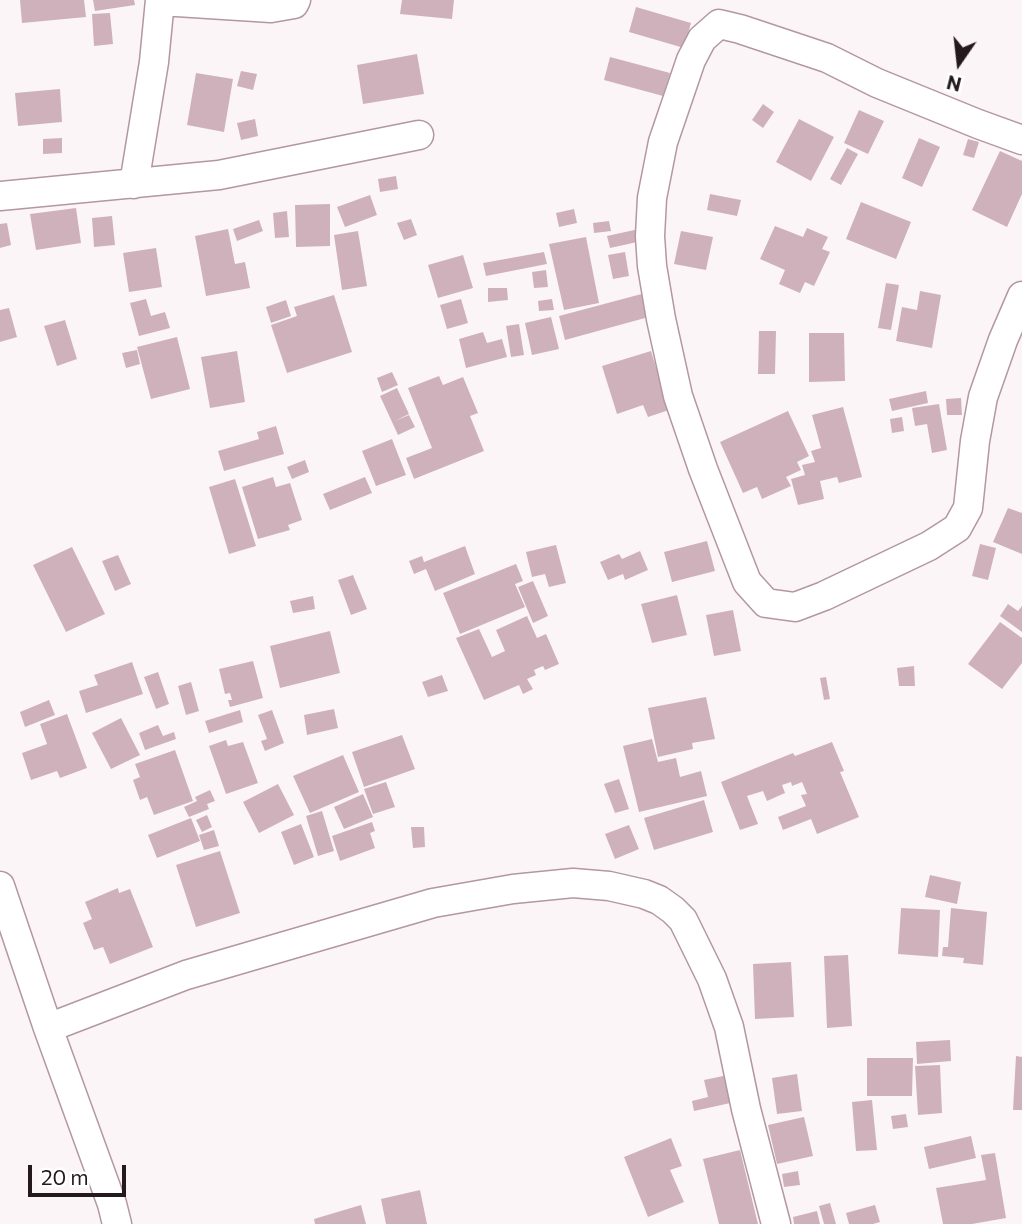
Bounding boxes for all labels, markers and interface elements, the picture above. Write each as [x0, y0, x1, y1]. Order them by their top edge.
north arrow [924, 28, 994, 98]
text: N [944, 71, 964, 97]
scale bar [32, 1150, 130, 1194]
text: 20 m [41, 1164, 89, 1189]

